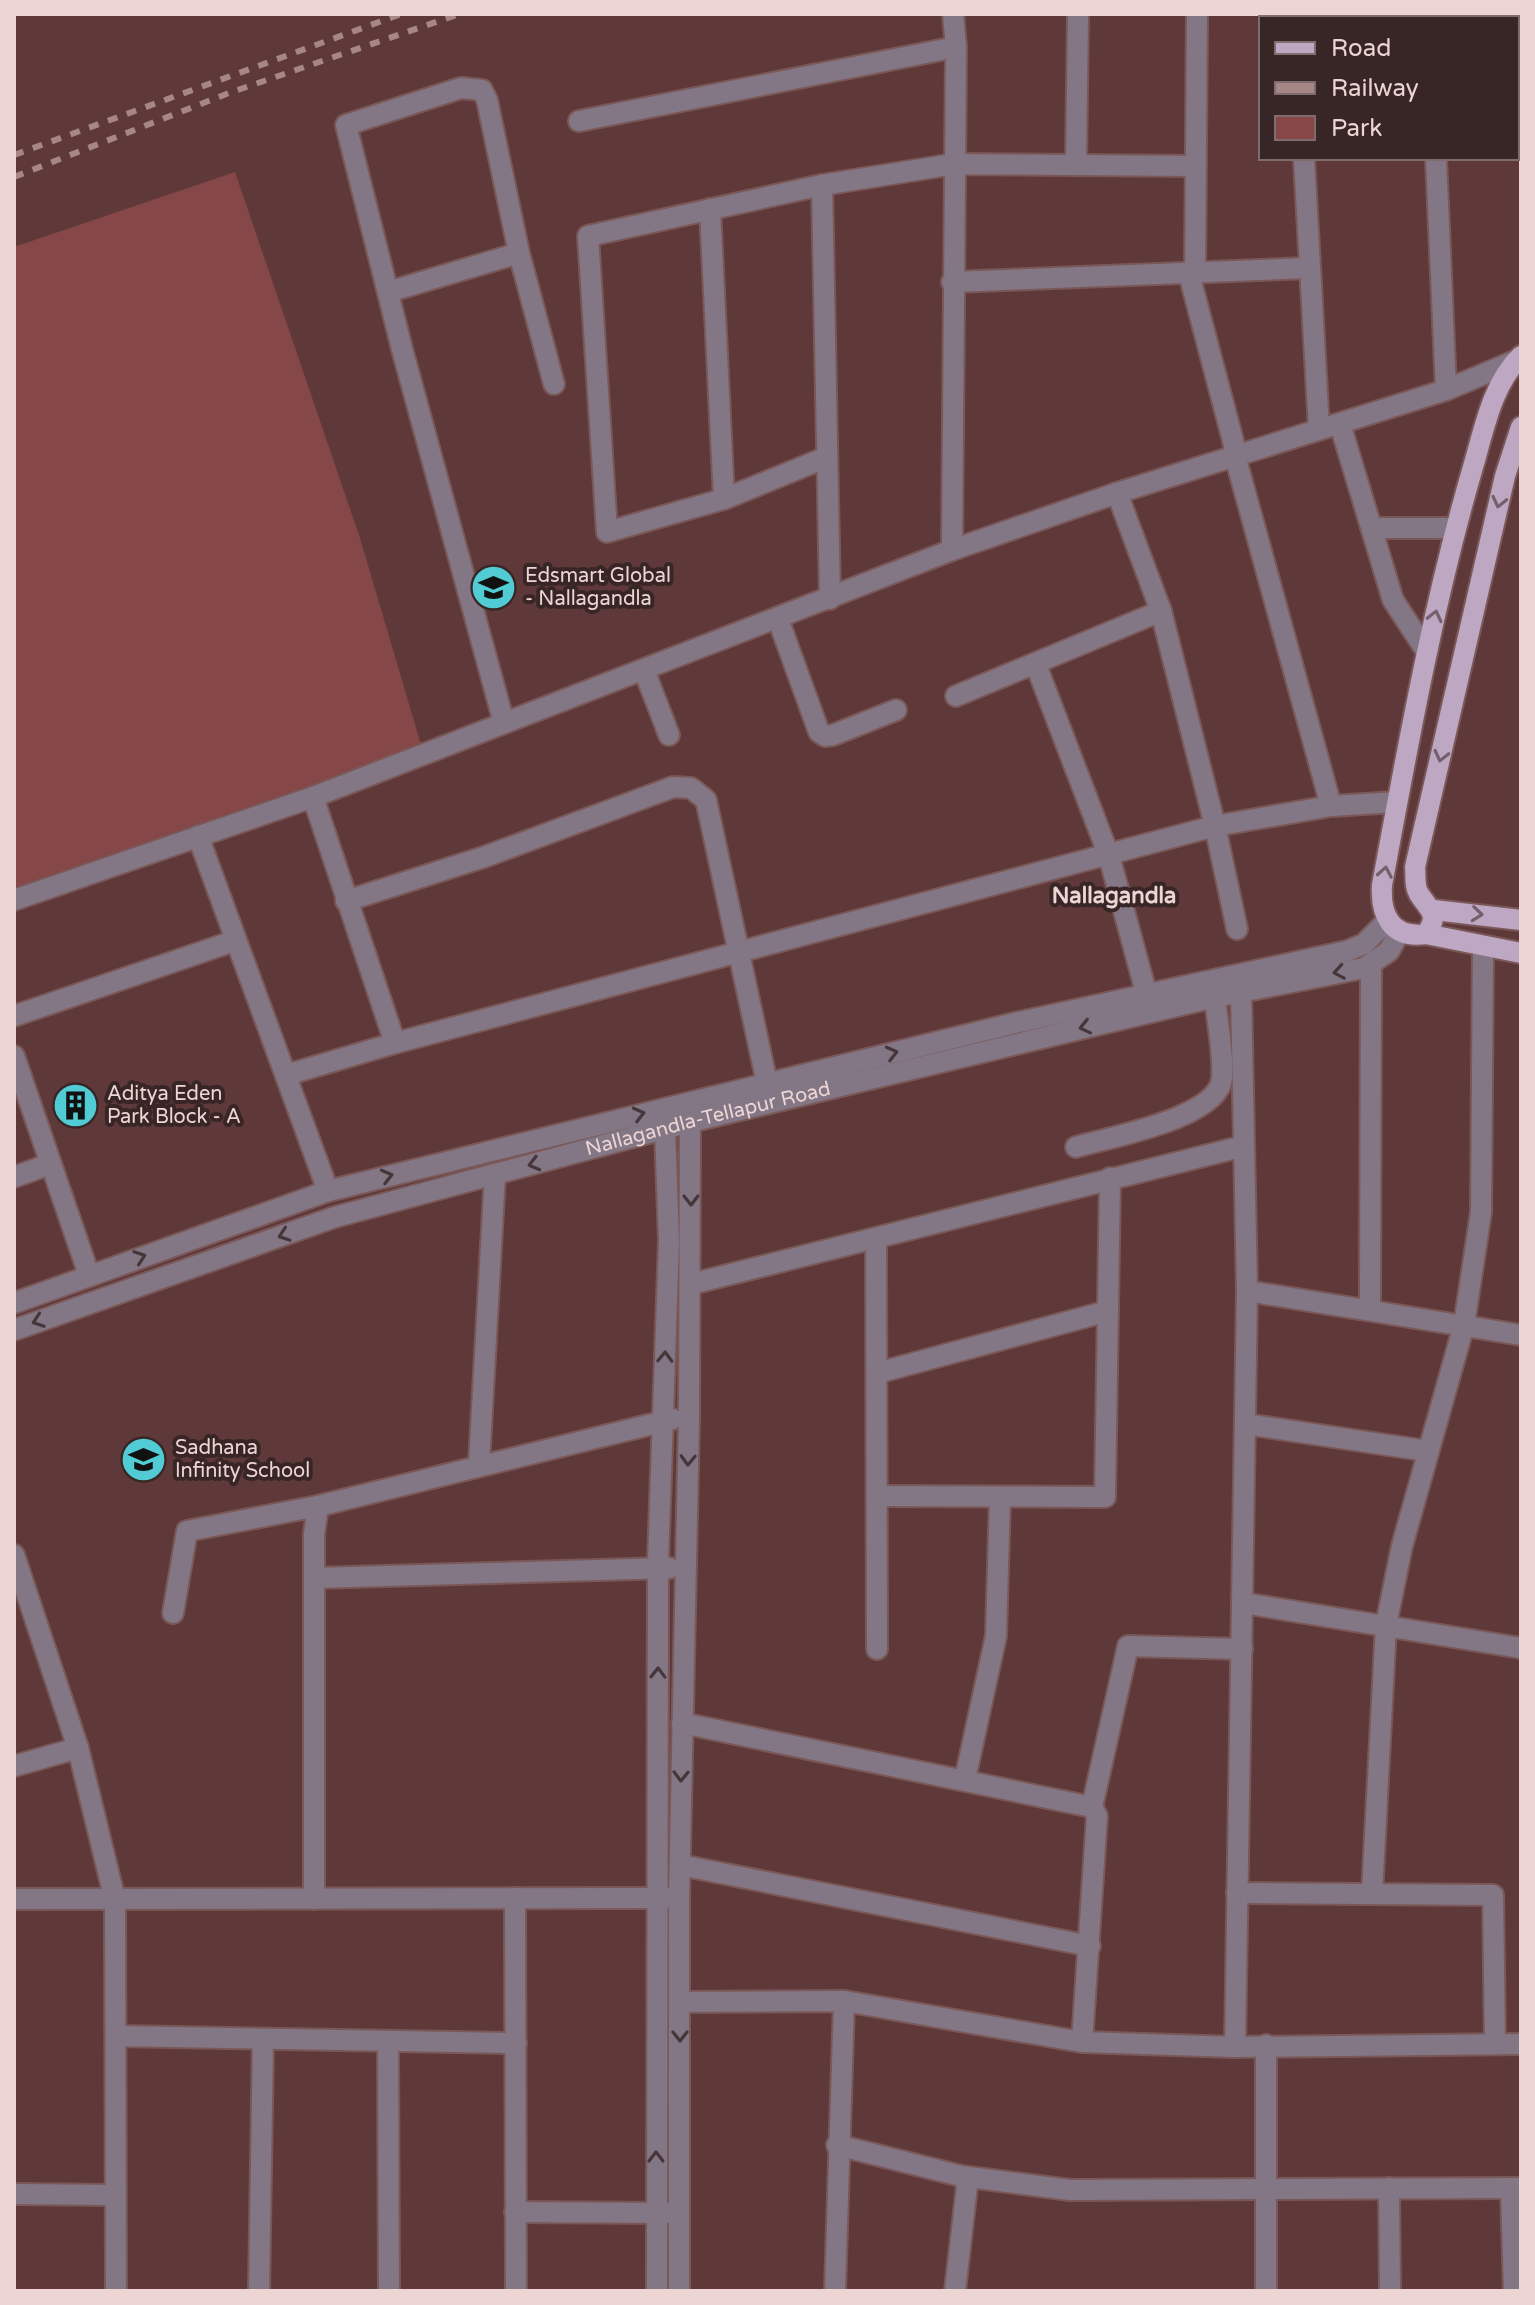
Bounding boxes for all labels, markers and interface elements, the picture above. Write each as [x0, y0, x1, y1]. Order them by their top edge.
legend [1259, 16, 1519, 160]
text: Road [1331, 34, 1391, 63]
text: Railway [1331, 74, 1419, 103]
text: Park [1331, 114, 1382, 143]
one-way arrow [1491, 495, 1508, 509]
school or university icon: Edsmart Global - Nallagandla [470, 564, 518, 612]
place label: Edsmart Global - Nallagandla [525, 564, 671, 611]
one-way arrow [1426, 610, 1443, 623]
one-way arrow [1433, 748, 1450, 762]
one-way arrow [1375, 866, 1392, 879]
district label: Nallagandla [1052, 883, 1176, 909]
one-way arrow [1471, 906, 1484, 923]
one-way arrow [1333, 962, 1346, 979]
one-way arrow [1079, 1018, 1093, 1035]
one-way arrow [885, 1045, 898, 1062]
street label: Nallagandla-Tellapur Road [583, 1077, 833, 1161]
building icon: Aditya Eden Park Block - A [52, 1082, 100, 1130]
place label: Aditya Eden Park Block - A [107, 1082, 241, 1129]
one-way arrow [632, 1106, 646, 1123]
one-way arrow [527, 1154, 541, 1171]
one-way arrow [380, 1169, 393, 1186]
one-way arrow [682, 1194, 699, 1207]
one-way arrow [278, 1225, 292, 1242]
one-way arrow [132, 1250, 146, 1267]
one-way arrow [32, 1312, 46, 1328]
one-way arrow [657, 1350, 674, 1363]
school or university icon: Sadhana Infinity School [120, 1436, 168, 1484]
place label: Sadhana Infinity School [175, 1436, 310, 1483]
one-way arrow [679, 1454, 697, 1467]
one-way arrow [649, 1666, 667, 1679]
one-way arrow [672, 1770, 690, 1783]
one-way arrow [671, 2030, 689, 2043]
one-way arrow [647, 2150, 665, 2163]

